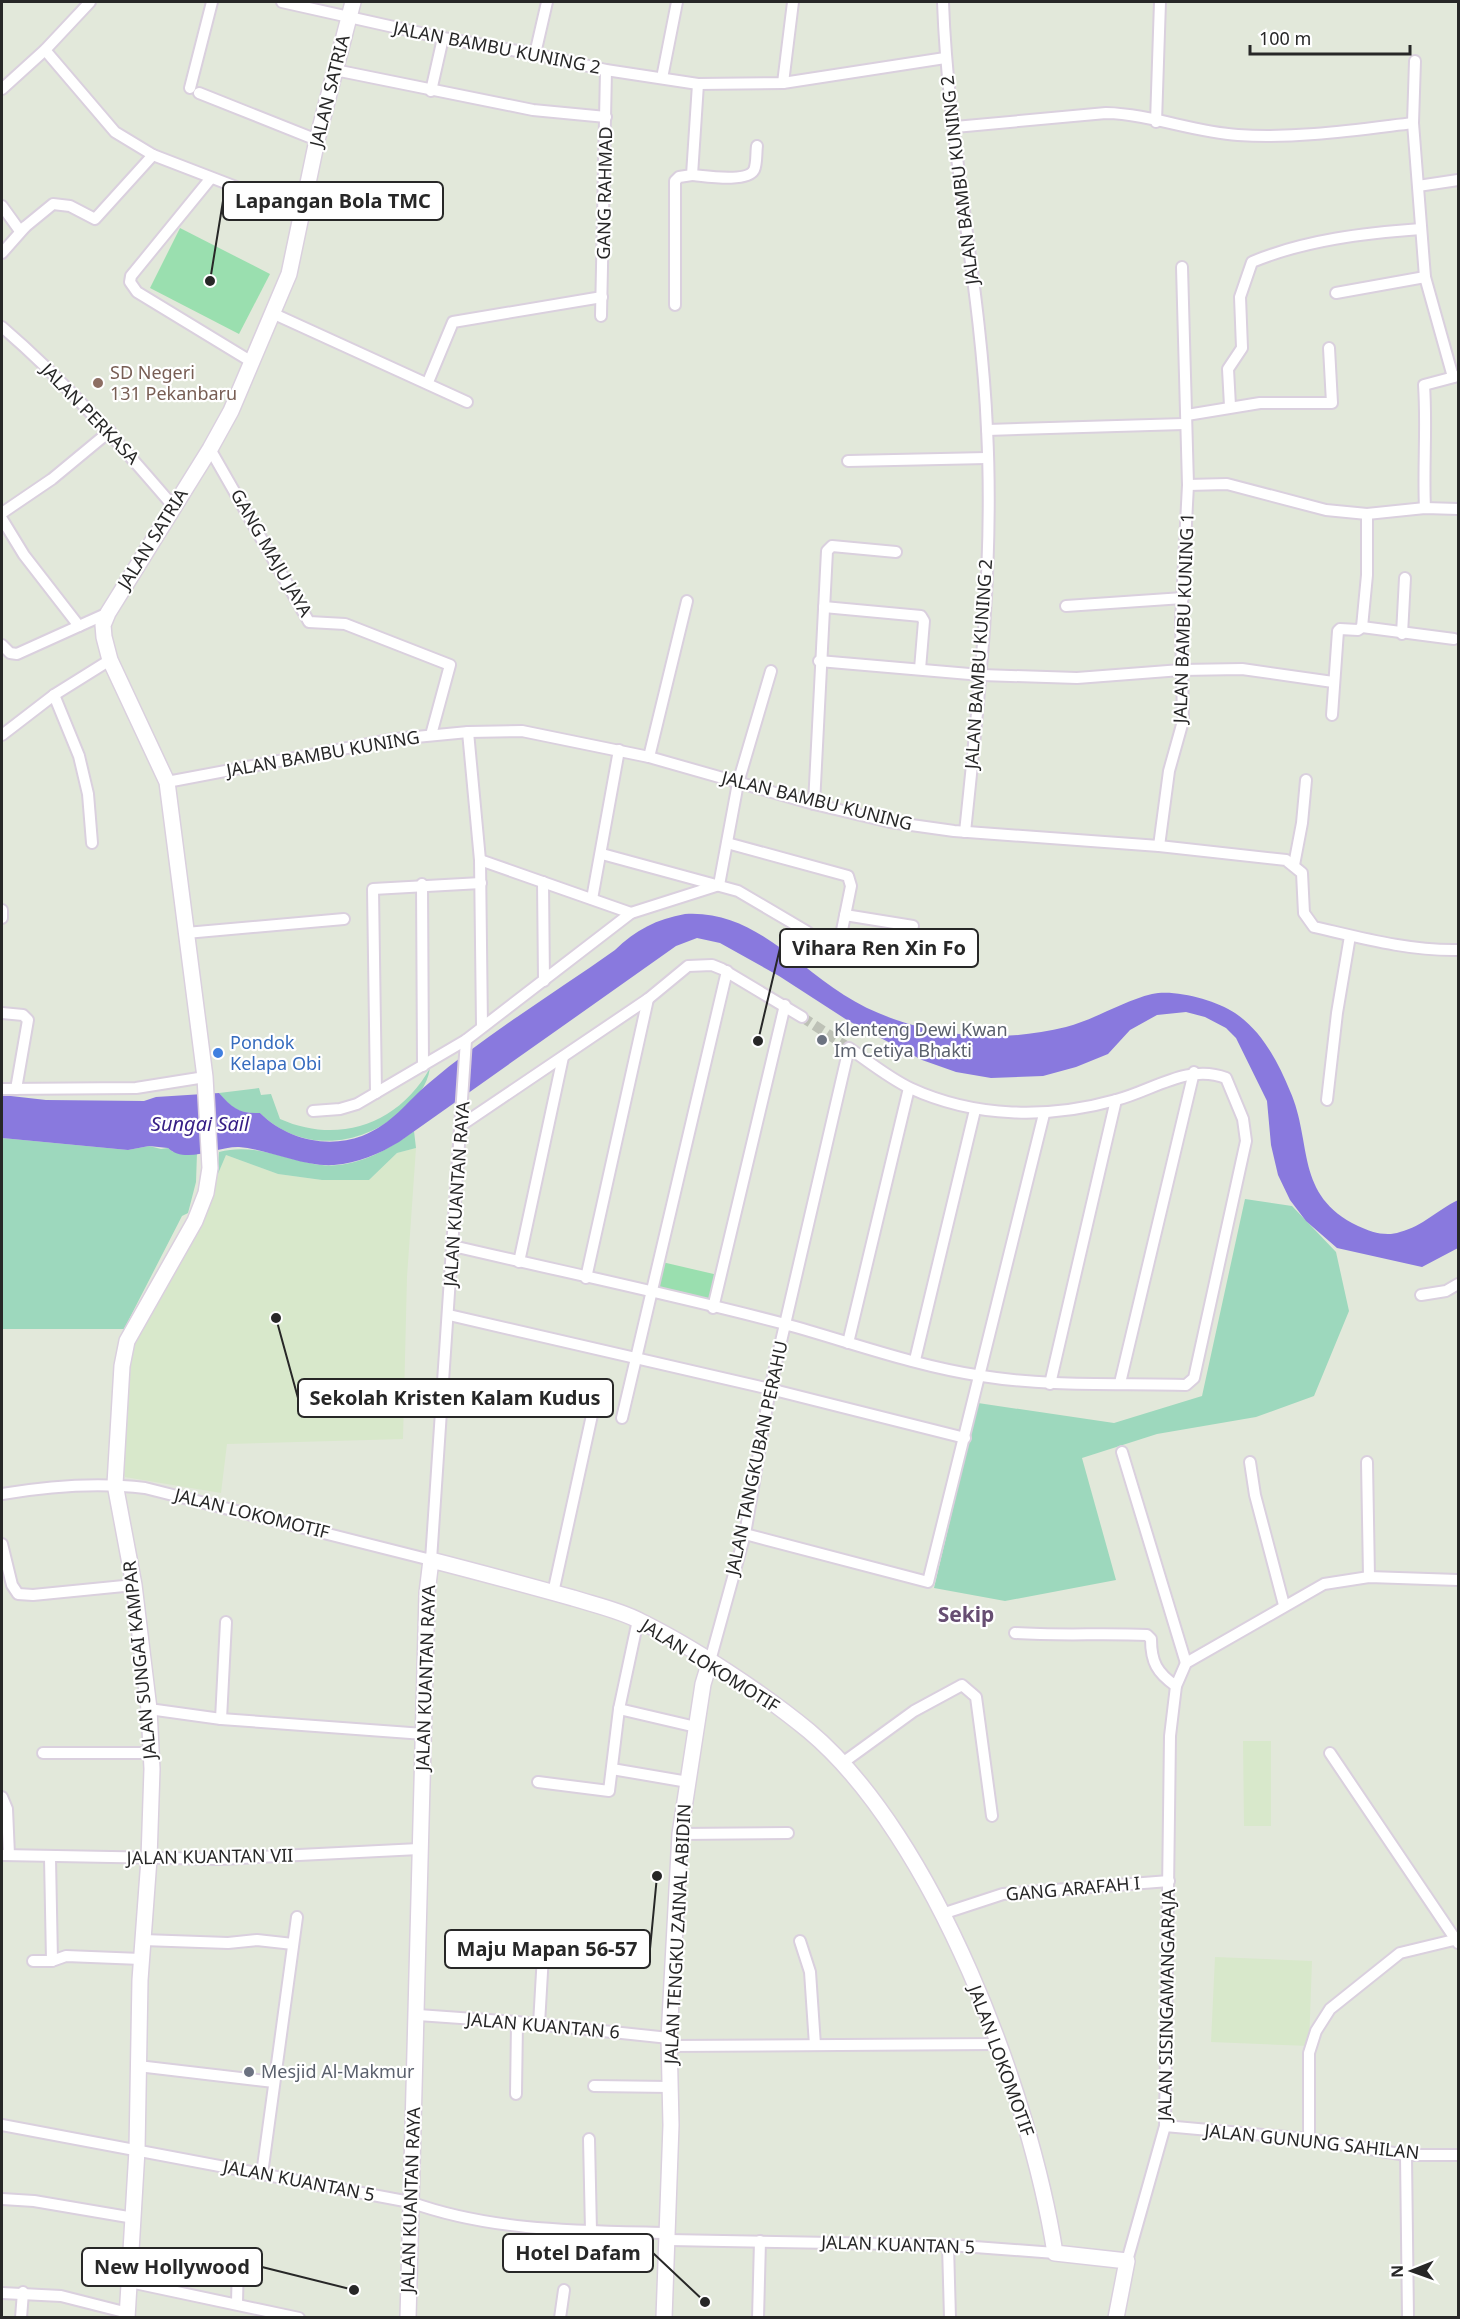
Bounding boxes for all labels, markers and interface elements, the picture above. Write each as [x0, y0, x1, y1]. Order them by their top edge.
street label: JALAN BAMBU KUNING 2 [390, 15, 603, 79]
scale bar [1250, 18, 1410, 56]
text: 100 m [1259, 26, 1311, 50]
street label: JALAN SATRIA [303, 32, 355, 151]
street label: JALAN BAMBU KUNING 2 [934, 74, 984, 288]
street label: GANG RAHMAD [591, 126, 617, 260]
callout: Lapangan Bola TMC [223, 182, 443, 220]
text: Lapangan Bola TMC [235, 187, 431, 214]
street label: JALAN PERKASA [35, 356, 145, 469]
place label: SD Negeri 131 Pekanbaru [110, 360, 237, 405]
marker: SD Negeri 131 Pekanbaru [91, 376, 105, 390]
street label: JALAN SATRIA [111, 483, 193, 595]
street label: GANG MAJU JAYA [226, 484, 318, 621]
street label: JALAN BAMBU KUNING 1 [1167, 512, 1199, 726]
street label: JALAN BAMBU KUNING 2 [959, 558, 997, 772]
street label: JALAN BAMBU KUNING [222, 724, 421, 782]
street label: JALAN BAMBU KUNING [717, 764, 915, 835]
callout: Vihara Ren Xin Fo [780, 929, 978, 967]
text: Vihara Ren Xin Fo [792, 934, 966, 961]
place label: Klenteng Dewi Kwan Im Cetiya Bhakti [834, 1017, 1008, 1062]
place label: Pondok Kelapa Obi [230, 1030, 322, 1075]
marker: Klenteng Dewi Kwan Im Cetiya Bhakti [815, 1033, 829, 1047]
marker: Pondok Kelapa Obi [211, 1046, 225, 1060]
street label: JALAN KUANTAN RAYA [437, 1100, 474, 1289]
water label: Sungai Sail [151, 1110, 250, 1137]
street label: JALAN TANGKUBAN PERAHU [719, 1339, 793, 1579]
callout: Sekolah Kristen Kalam Kudus [298, 1379, 613, 1417]
text: Sekolah Kristen Kalam Kudus [310, 1384, 600, 1411]
street label: JALAN LOKOMOTIF [170, 1482, 332, 1544]
street label: JALAN SUNGAI KAMPAR [117, 1560, 162, 1763]
street label: JALAN KUANTAN RAYA [410, 1584, 440, 1773]
district label: Sekip [938, 1600, 994, 1628]
street label: JALAN LOKOMOTIF [635, 1612, 784, 1717]
street label: JALAN TENGKU ZAINAL ABIDIN [658, 1803, 696, 2067]
street label: JALAN KUANTAN VII [124, 1843, 293, 1869]
street label: GANG ARAFAH I [1005, 1870, 1141, 1906]
street label: JALAN SISINGAMANGARAJA [1152, 1888, 1180, 2123]
callout: Maju Mapan 56-57 [445, 1930, 650, 1968]
text: Maju Mapan 56-57 [457, 1935, 637, 1962]
street label: JALAN LOKOMOTIF [963, 1980, 1040, 2139]
street label: JALAN KUANTAN 6 [463, 2006, 621, 2044]
place label: Mesjid Al-Makmur [261, 2059, 415, 2083]
marker: Mesjid Al-Makmur [242, 2065, 256, 2079]
street label: JALAN KUANTAN RAYA [395, 2106, 425, 2295]
street label: JALAN GUNUNG SAHILAN [1202, 2118, 1421, 2164]
street label: JALAN KUANTAN 5 [219, 2153, 377, 2206]
street label: JALAN KUANTAN 5 [819, 2229, 975, 2259]
callout: Hotel Dafam [503, 2234, 653, 2272]
text: Hotel Dafam [515, 2239, 641, 2266]
north arrow [1382, 2241, 1442, 2301]
callout: New Hollywood [82, 2248, 262, 2286]
text: New Hollywood [94, 2253, 250, 2280]
text: N [1386, 2265, 1408, 2278]

